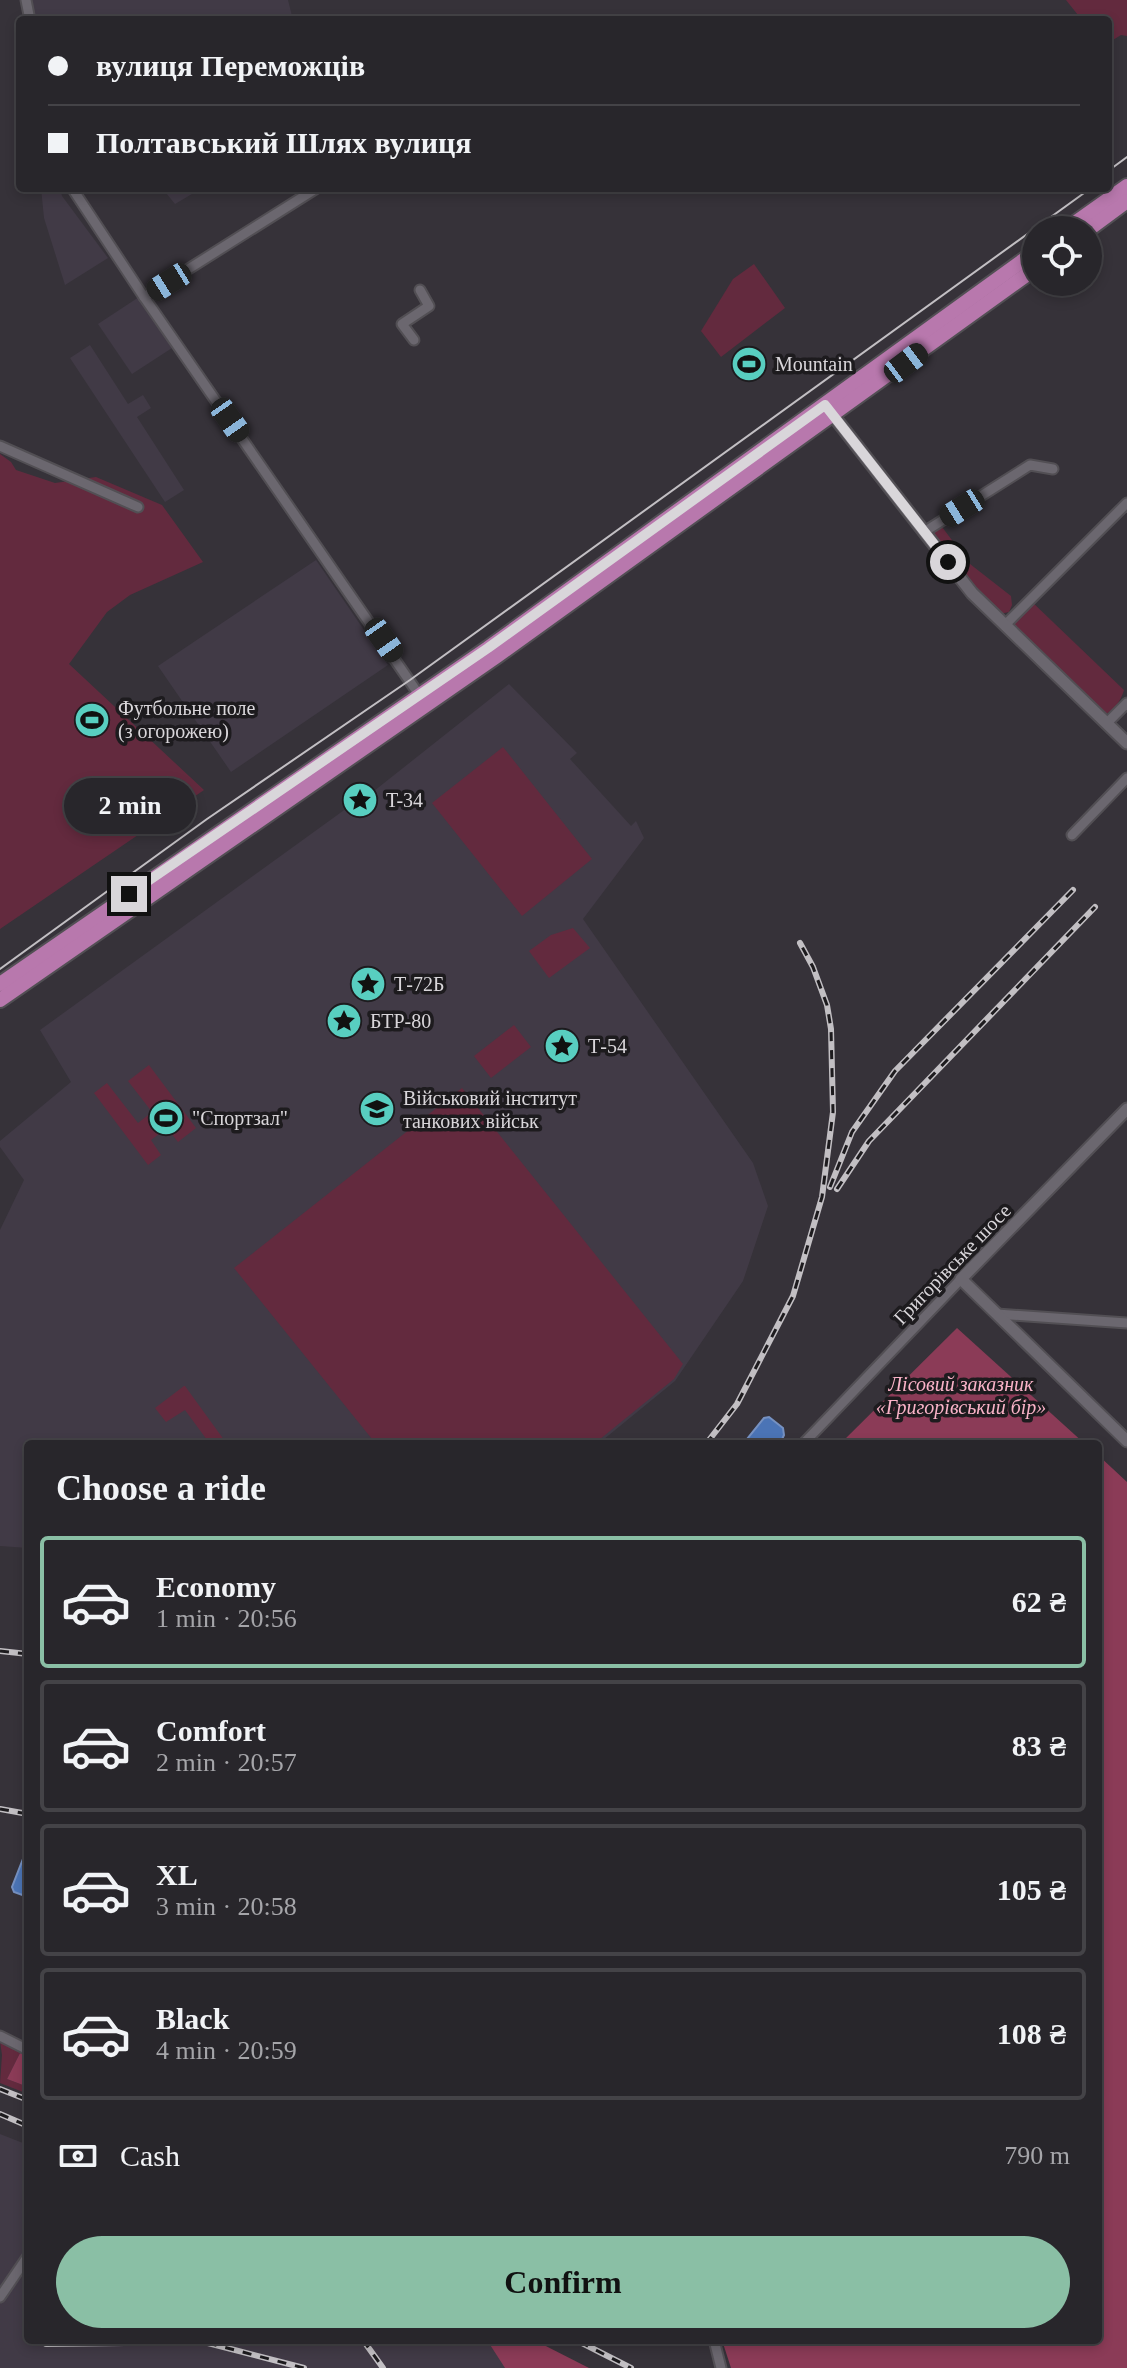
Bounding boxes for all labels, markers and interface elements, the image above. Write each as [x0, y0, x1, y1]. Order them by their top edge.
text: вулиця Переможців [96, 49, 365, 82]
text: Полтавський Шлях вулиця [96, 126, 472, 159]
map controls [1022, 216, 1102, 296]
button: locate [1022, 216, 1102, 296]
car [142, 259, 196, 305]
car [880, 339, 932, 387]
sports icon: Mountain [730, 345, 768, 383]
place label: Mountain [775, 353, 853, 375]
car [206, 393, 254, 447]
car [935, 485, 989, 531]
route start [930, 544, 966, 580]
car [360, 613, 408, 667]
place label: Футбольне поле (з огорожею) [118, 697, 256, 743]
sports icon: Футбольне поле (з огорожею) [73, 701, 111, 739]
callout: 2 min [63, 778, 195, 834]
place icon: T-34 [341, 781, 379, 819]
place label: T-34 [386, 789, 423, 811]
text: 2 min [99, 791, 161, 820]
route end [111, 876, 147, 912]
place icon: Т-72Б [349, 965, 387, 1003]
place label: Т-72Б [394, 973, 444, 995]
place icon: БТР-80 [325, 1002, 363, 1040]
place label: БТР-80 [370, 1010, 431, 1032]
place icon: Т-54 [543, 1027, 581, 1065]
place label: Т-54 [588, 1035, 627, 1057]
place label: Військовий інститут танкових військ [403, 1087, 577, 1132]
school or university icon: Військовий інститут танкових військ [358, 1090, 396, 1128]
sports icon: "Спортзал" [147, 1099, 185, 1137]
place label: "Спортзал" [192, 1107, 288, 1130]
street label: Григорівське шосе [889, 1199, 1016, 1329]
park label: Лісовий заказник «Григорівський бір» [876, 1373, 1046, 1419]
text: Choose a ride [56, 1468, 266, 1508]
icon: car [60, 1566, 132, 1638]
text: Economy [156, 1570, 276, 1603]
text: 62 ₴ [1012, 1585, 1066, 1618]
text: 1 min · 20:56 [156, 1604, 297, 1633]
icon: car [60, 1710, 132, 1782]
text: Comfort [156, 1714, 266, 1747]
text: 83 ₴ [1012, 1729, 1066, 1762]
text: 2 min · 20:57 [156, 1748, 297, 1777]
icon: car [60, 1854, 132, 1926]
text: XL [156, 1858, 198, 1891]
text: 105 ₴ [997, 1873, 1066, 1906]
text: 3 min · 20:58 [156, 1892, 297, 1921]
icon: car [60, 1998, 132, 2070]
text: Black [156, 2002, 229, 2035]
text: 108 ₴ [997, 2017, 1066, 2050]
text: 4 min · 20:59 [156, 2036, 297, 2065]
icon: cash [56, 2134, 100, 2178]
text: Cash [120, 2139, 180, 2172]
text: 790 m [1004, 2141, 1070, 2170]
button: Confirm [56, 2236, 1070, 2328]

